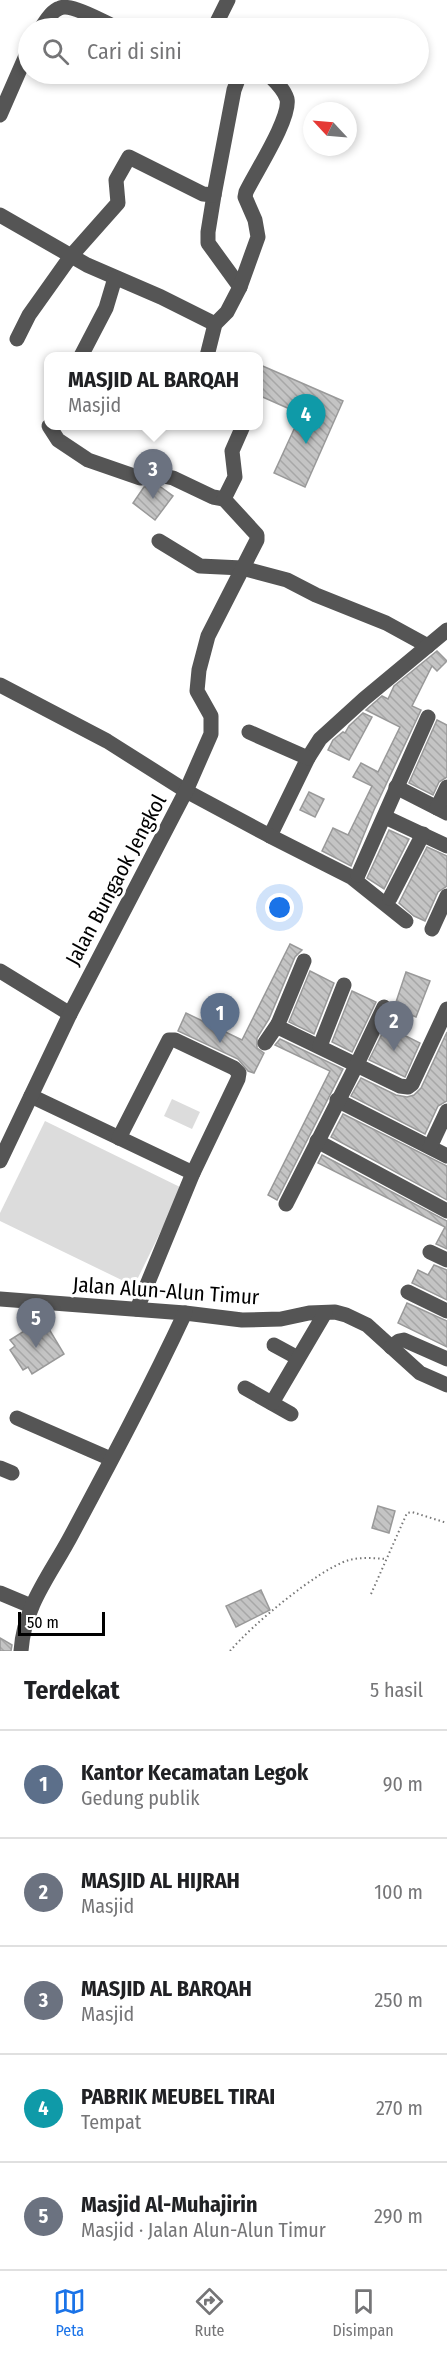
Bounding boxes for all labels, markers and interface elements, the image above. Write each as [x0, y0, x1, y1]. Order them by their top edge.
search box [18, 18, 429, 84]
icon: search [39, 35, 72, 68]
text: Cari di sini [87, 38, 182, 65]
north arrow [303, 102, 357, 156]
popup [44, 352, 263, 430]
text: MASJID AL BARQAH [68, 366, 239, 393]
text: Masjid [68, 393, 121, 417]
pin: 4 [286, 394, 326, 444]
pin: 3 [134, 450, 172, 499]
street label: Jalan Bungaok Jengkol [60, 790, 172, 970]
your location [265, 893, 294, 922]
pin: 1 [200, 994, 240, 1043]
pin: 2 [374, 1002, 414, 1051]
street label: Jalan Alun-Alun Timur [72, 1272, 261, 1311]
pin: 5 [16, 1298, 56, 1348]
scale bar [18, 1609, 105, 1636]
text: 50 m [27, 1613, 59, 1632]
text: Terdekat [24, 1675, 120, 1706]
text: 5 hasil [370, 1678, 423, 1702]
text: Kantor Kecamatan Legok [81, 1759, 308, 1786]
text: 1 [39, 1772, 48, 1796]
text: 90 m [383, 1772, 423, 1796]
text: Gedung publik [81, 1786, 200, 1810]
text: MASJID AL HIJRAH [81, 1867, 240, 1894]
text: 2 [39, 1880, 48, 1904]
text: 100 m [374, 1880, 423, 1904]
text: Masjid [81, 1894, 134, 1918]
text: MASJID AL BARQAH [81, 1975, 252, 2002]
text: 3 [39, 1988, 48, 2012]
text: 250 m [375, 1988, 423, 2012]
text: Masjid [81, 2002, 134, 2026]
text: PABRIK MEUBEL TIRAI [81, 2083, 275, 2110]
text: 4 [38, 2096, 49, 2120]
text: 270 m [376, 2096, 423, 2120]
text: Tempat [81, 2110, 141, 2134]
text: Masjid Al-Muhajirin [81, 2191, 257, 2218]
text: 5 [39, 2204, 48, 2228]
text: 290 m [374, 2204, 423, 2228]
text: Masjid · Jalan Alun-Alun Timur [81, 2218, 326, 2242]
tab: Peta [53, 2285, 86, 2340]
tab: Rute [193, 2285, 226, 2340]
tab: Disimpan [333, 2285, 394, 2340]

